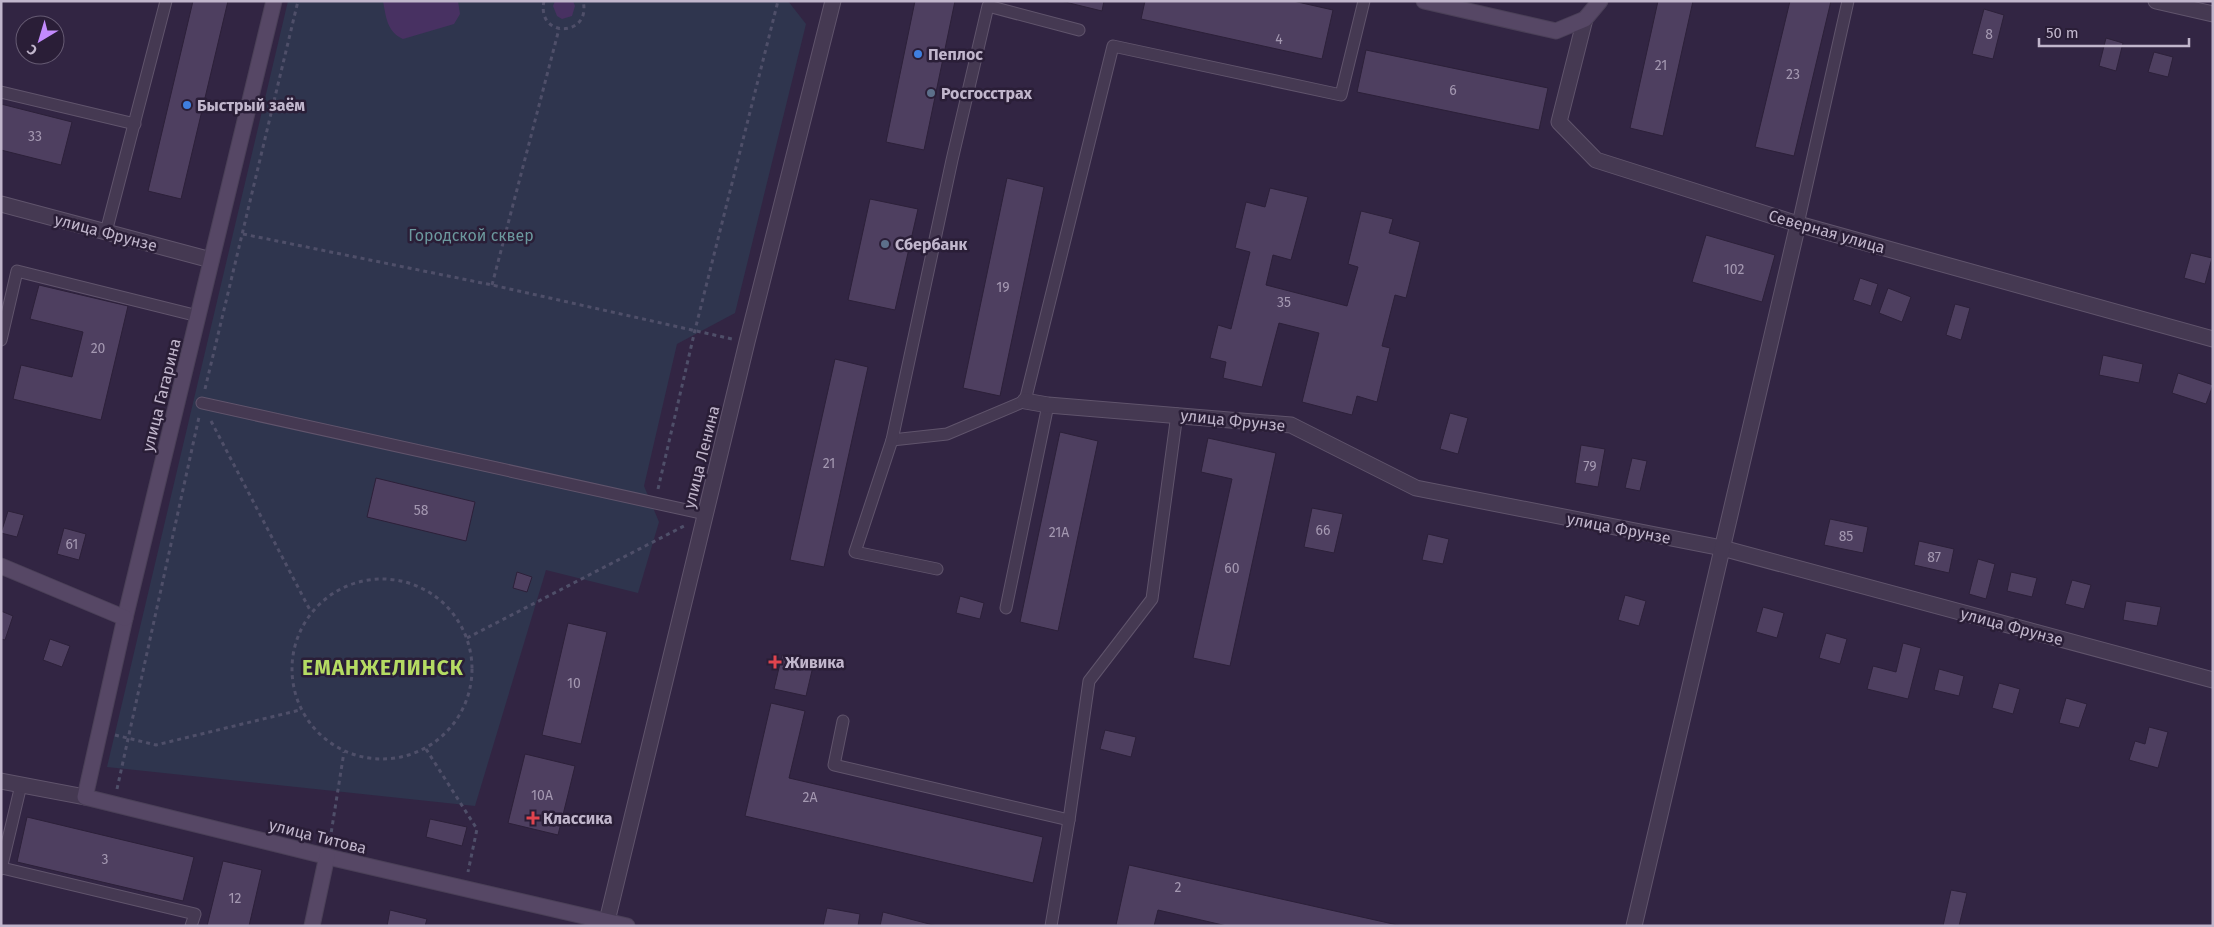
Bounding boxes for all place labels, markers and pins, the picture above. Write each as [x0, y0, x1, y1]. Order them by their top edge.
place label: Пеплос [928, 45, 983, 64]
marker: Пеплос [912, 48, 924, 60]
place label: Росгосстрах [941, 84, 1033, 103]
marker: Росгосстрах [925, 87, 937, 99]
place label: Быстрый заём [197, 96, 305, 115]
marker: Быстрый заём [181, 99, 193, 111]
place label: Сбербанк [895, 235, 968, 254]
marker: Сбербанк [879, 238, 891, 250]
place label: Живика [784, 653, 845, 672]
marker: Живика [769, 656, 781, 668]
place label: Классика [543, 809, 613, 828]
marker: Классика [527, 812, 539, 824]

